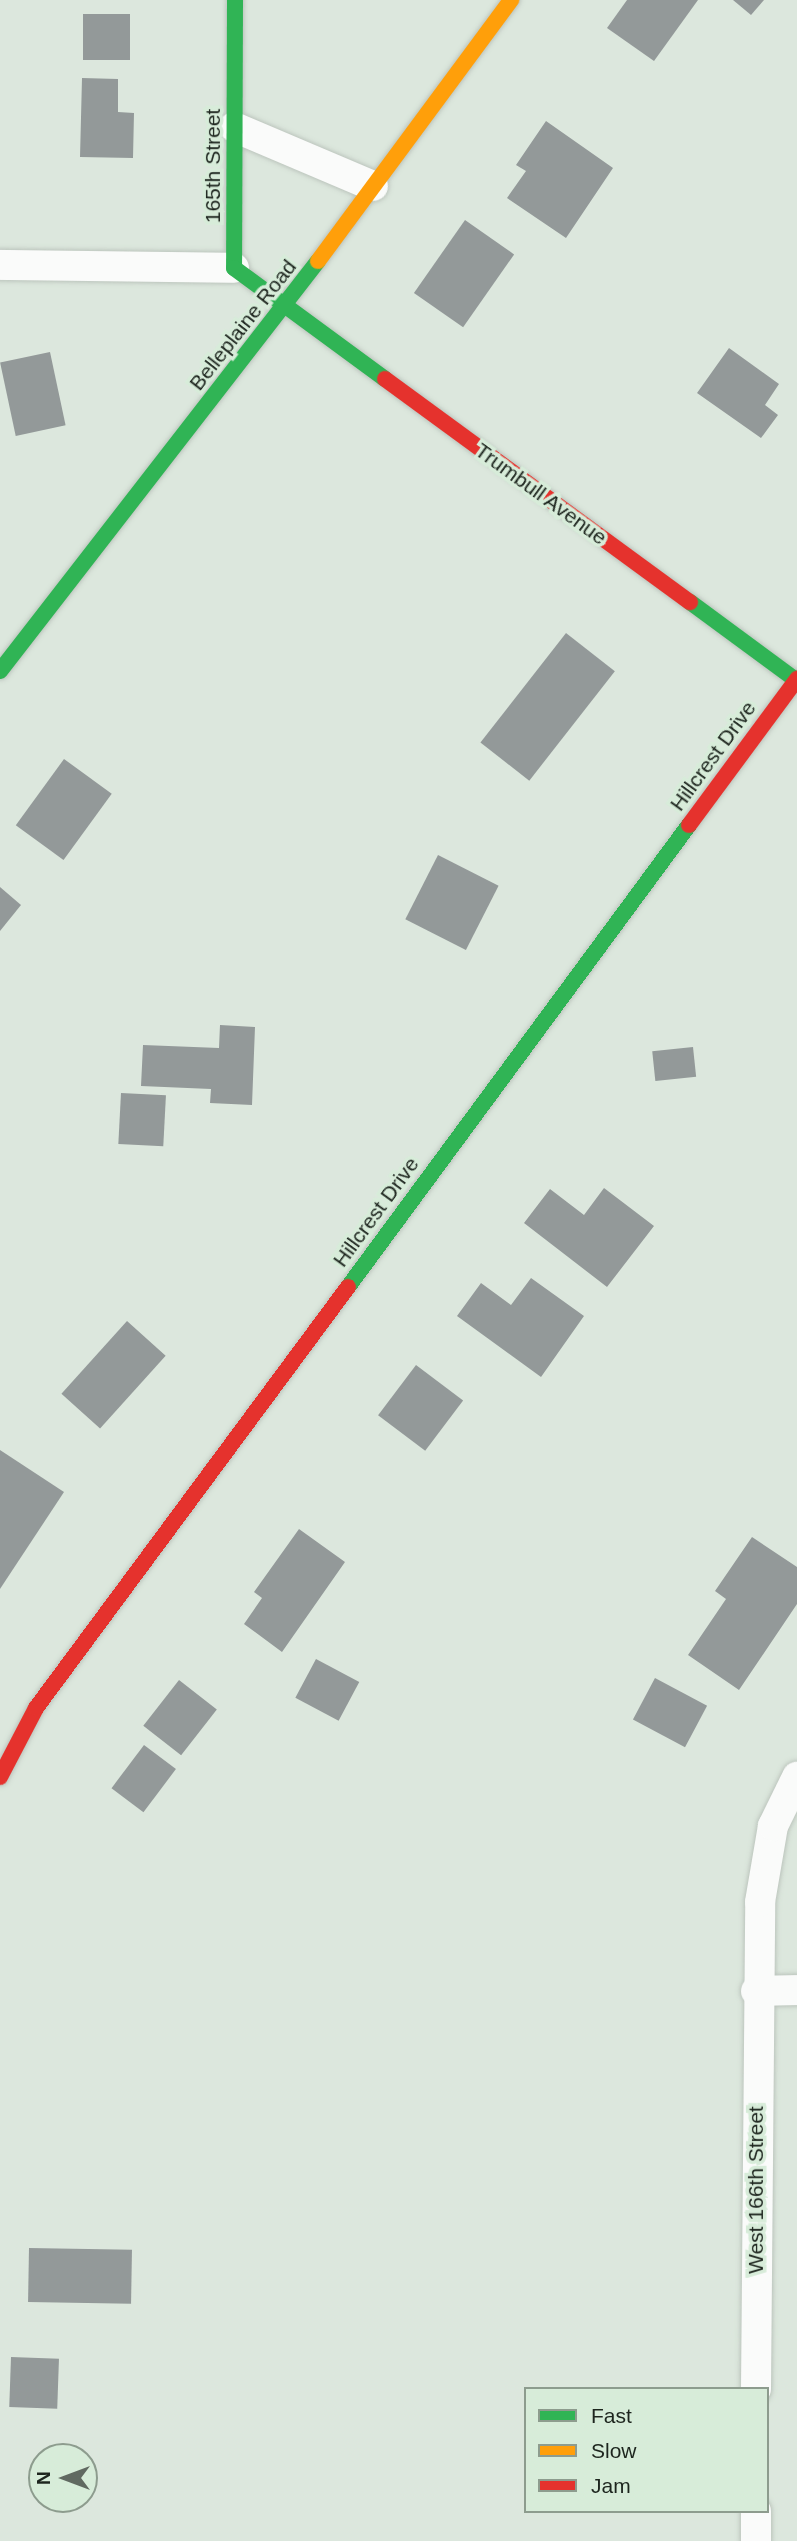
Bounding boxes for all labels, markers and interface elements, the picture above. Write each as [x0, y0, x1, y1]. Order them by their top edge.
street label: 165th Street [200, 109, 226, 223]
street label: Belleplaine Road [184, 255, 302, 395]
street label: Trumbull Avenue [470, 437, 612, 551]
street label: Hillcrest Drive [665, 696, 761, 816]
street label: Hillcrest Drive [328, 1152, 424, 1272]
street label: West 166th Street [743, 2106, 769, 2274]
legend [524, 2387, 769, 2513]
text: Fast [591, 2404, 632, 2427]
text: Slow [591, 2439, 637, 2462]
north arrow [28, 2443, 98, 2513]
text: N [33, 2471, 54, 2485]
text: Jam [591, 2474, 631, 2497]

